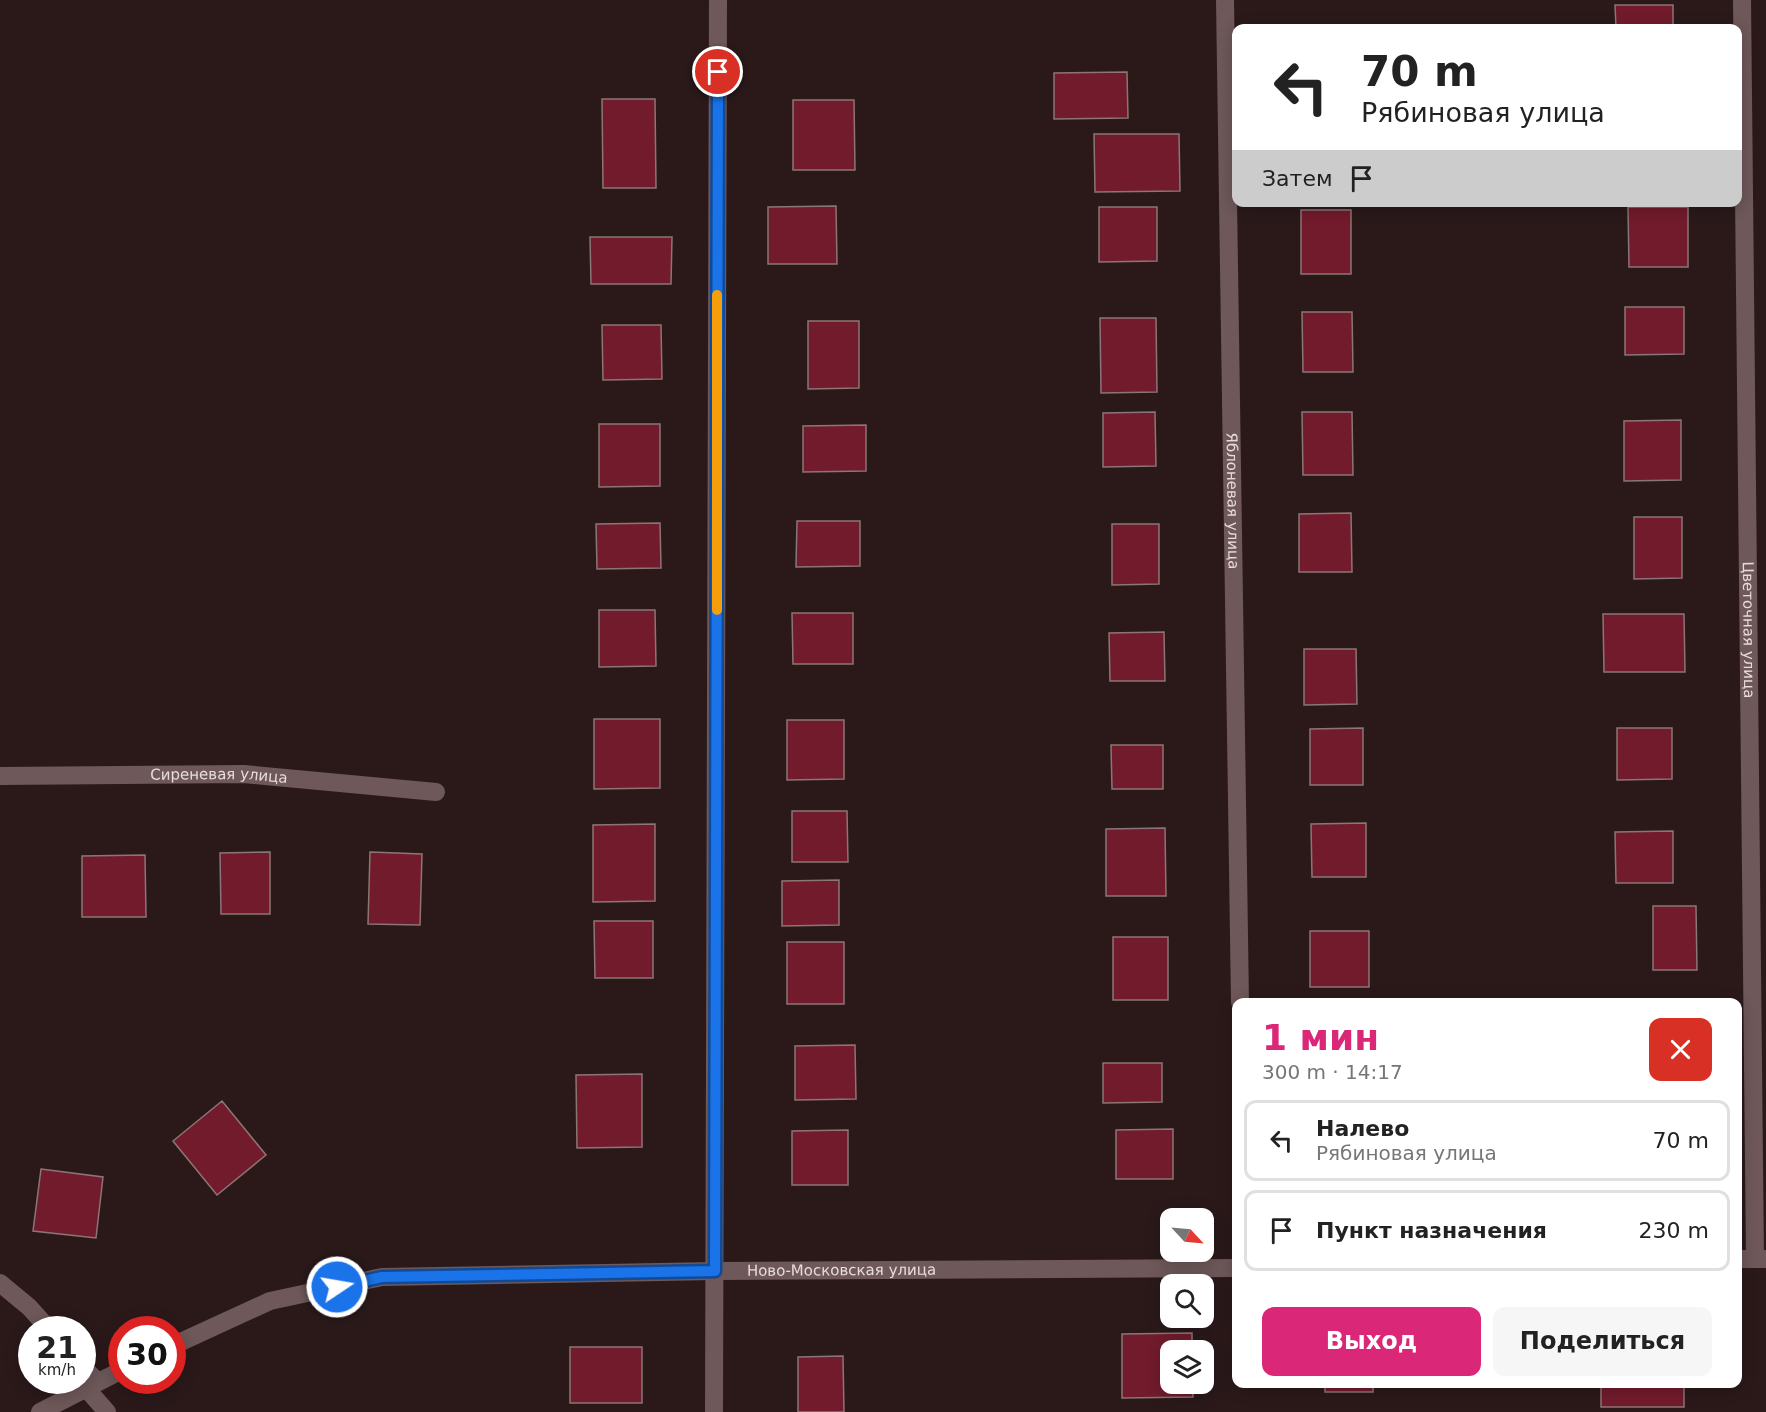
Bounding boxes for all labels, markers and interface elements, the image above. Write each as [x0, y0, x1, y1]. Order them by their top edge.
pin [692, 46, 743, 97]
text: 70 m [1361, 47, 1478, 96]
icon: left [1262, 48, 1340, 126]
icon: arrive [701, 55, 734, 88]
text: Рябиновая улица [1361, 97, 1605, 128]
icon: arrive [1345, 162, 1378, 195]
text: Затем [1262, 166, 1333, 191]
street label: Яблоневая улица [1222, 432, 1243, 570]
street label: Цветочная улица [1739, 561, 1758, 699]
street label: Сиреневая улица [150, 765, 288, 787]
text: 1 мин [1262, 1017, 1379, 1058]
button: close [1649, 1018, 1712, 1081]
text: 300 m · 14:17 [1262, 1060, 1403, 1084]
text: Налево [1316, 1116, 1409, 1141]
icon: left [1265, 1124, 1298, 1157]
text: 70 m [1653, 1128, 1709, 1153]
text: Рябиновая улица [1316, 1141, 1497, 1165]
north arrow [1160, 1208, 1214, 1262]
map controls [1160, 1208, 1214, 1394]
icon: arrive [1265, 1214, 1298, 1247]
text: Пункт назначения [1316, 1218, 1547, 1243]
text: 230 m [1639, 1218, 1709, 1243]
position arrow [305, 1255, 369, 1319]
street label: Ново-Московская улица [747, 1261, 936, 1280]
button: search [1160, 1274, 1214, 1328]
button: Выход [1262, 1307, 1481, 1376]
button: Поделиться [1493, 1307, 1712, 1376]
speed limit sign: 30 [108, 1316, 186, 1394]
text: 21 [36, 1330, 78, 1365]
button: layers [1160, 1340, 1214, 1394]
text: km/h [38, 1361, 76, 1379]

